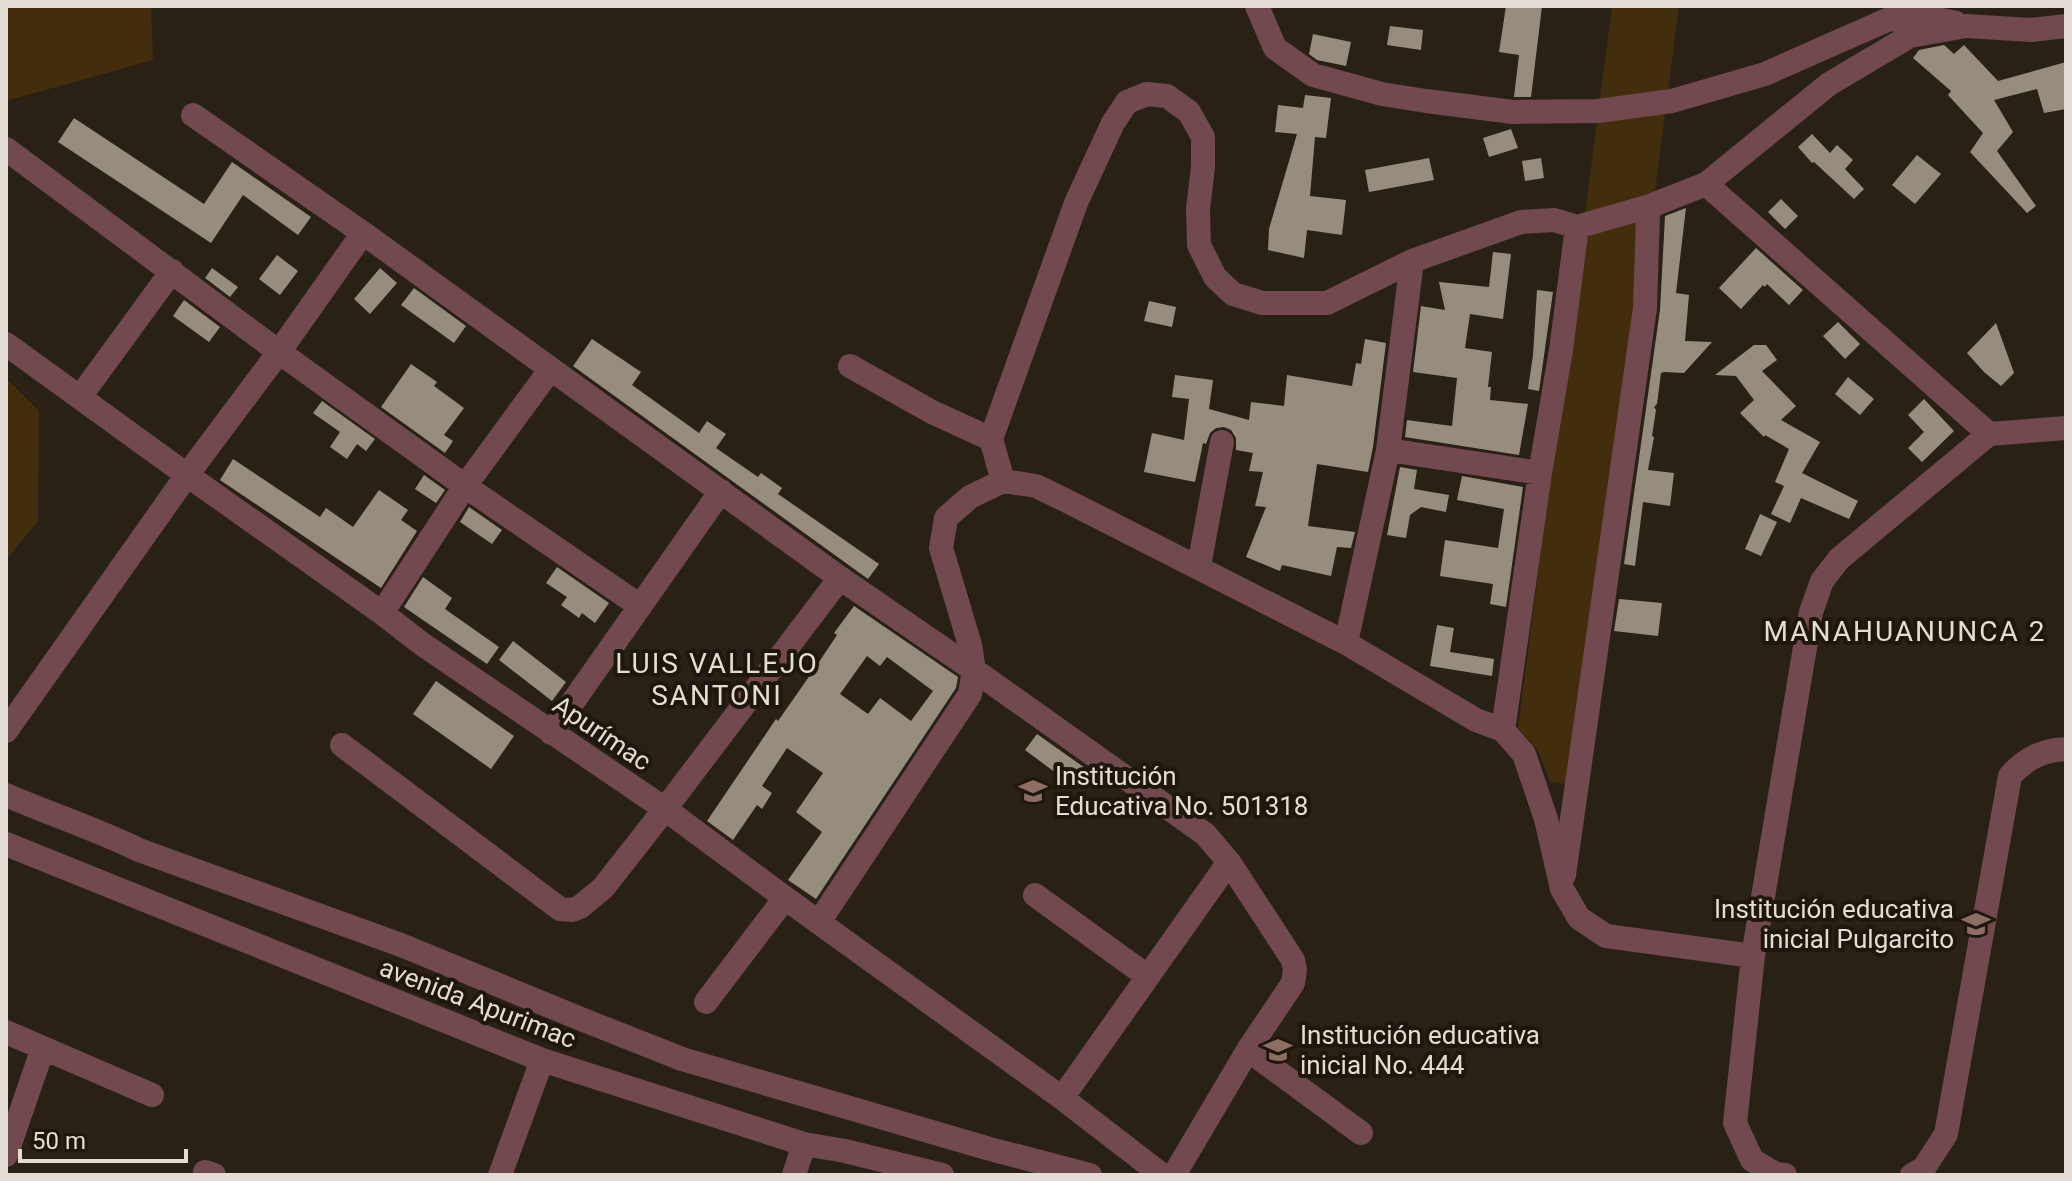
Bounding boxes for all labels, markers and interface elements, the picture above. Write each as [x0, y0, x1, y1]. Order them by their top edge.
district label: MANAHUANUNCA 2 [1764, 615, 2046, 648]
district label: LUIS VALLEJO SANTONI [615, 647, 819, 712]
street label: Apurímac [547, 689, 657, 777]
place label: Institución Educativa No. 501318 [1055, 761, 1308, 821]
school or university icon: Institución Educativa No. 501318 [1018, 776, 1048, 806]
place label: Institución educativa inicial Pulgarcito [1714, 894, 1954, 954]
school or university icon: Institución educativa inicial Pulgarcito [1961, 909, 1991, 939]
street label: avenida Apurimac [376, 952, 580, 1054]
place label: Institución educativa inicial No. 444 [1300, 1020, 1540, 1080]
school or university icon: Institución educativa inicial No. 444 [1263, 1035, 1293, 1065]
scale bar [20, 1113, 186, 1163]
text: 50 m [32, 1127, 86, 1155]

